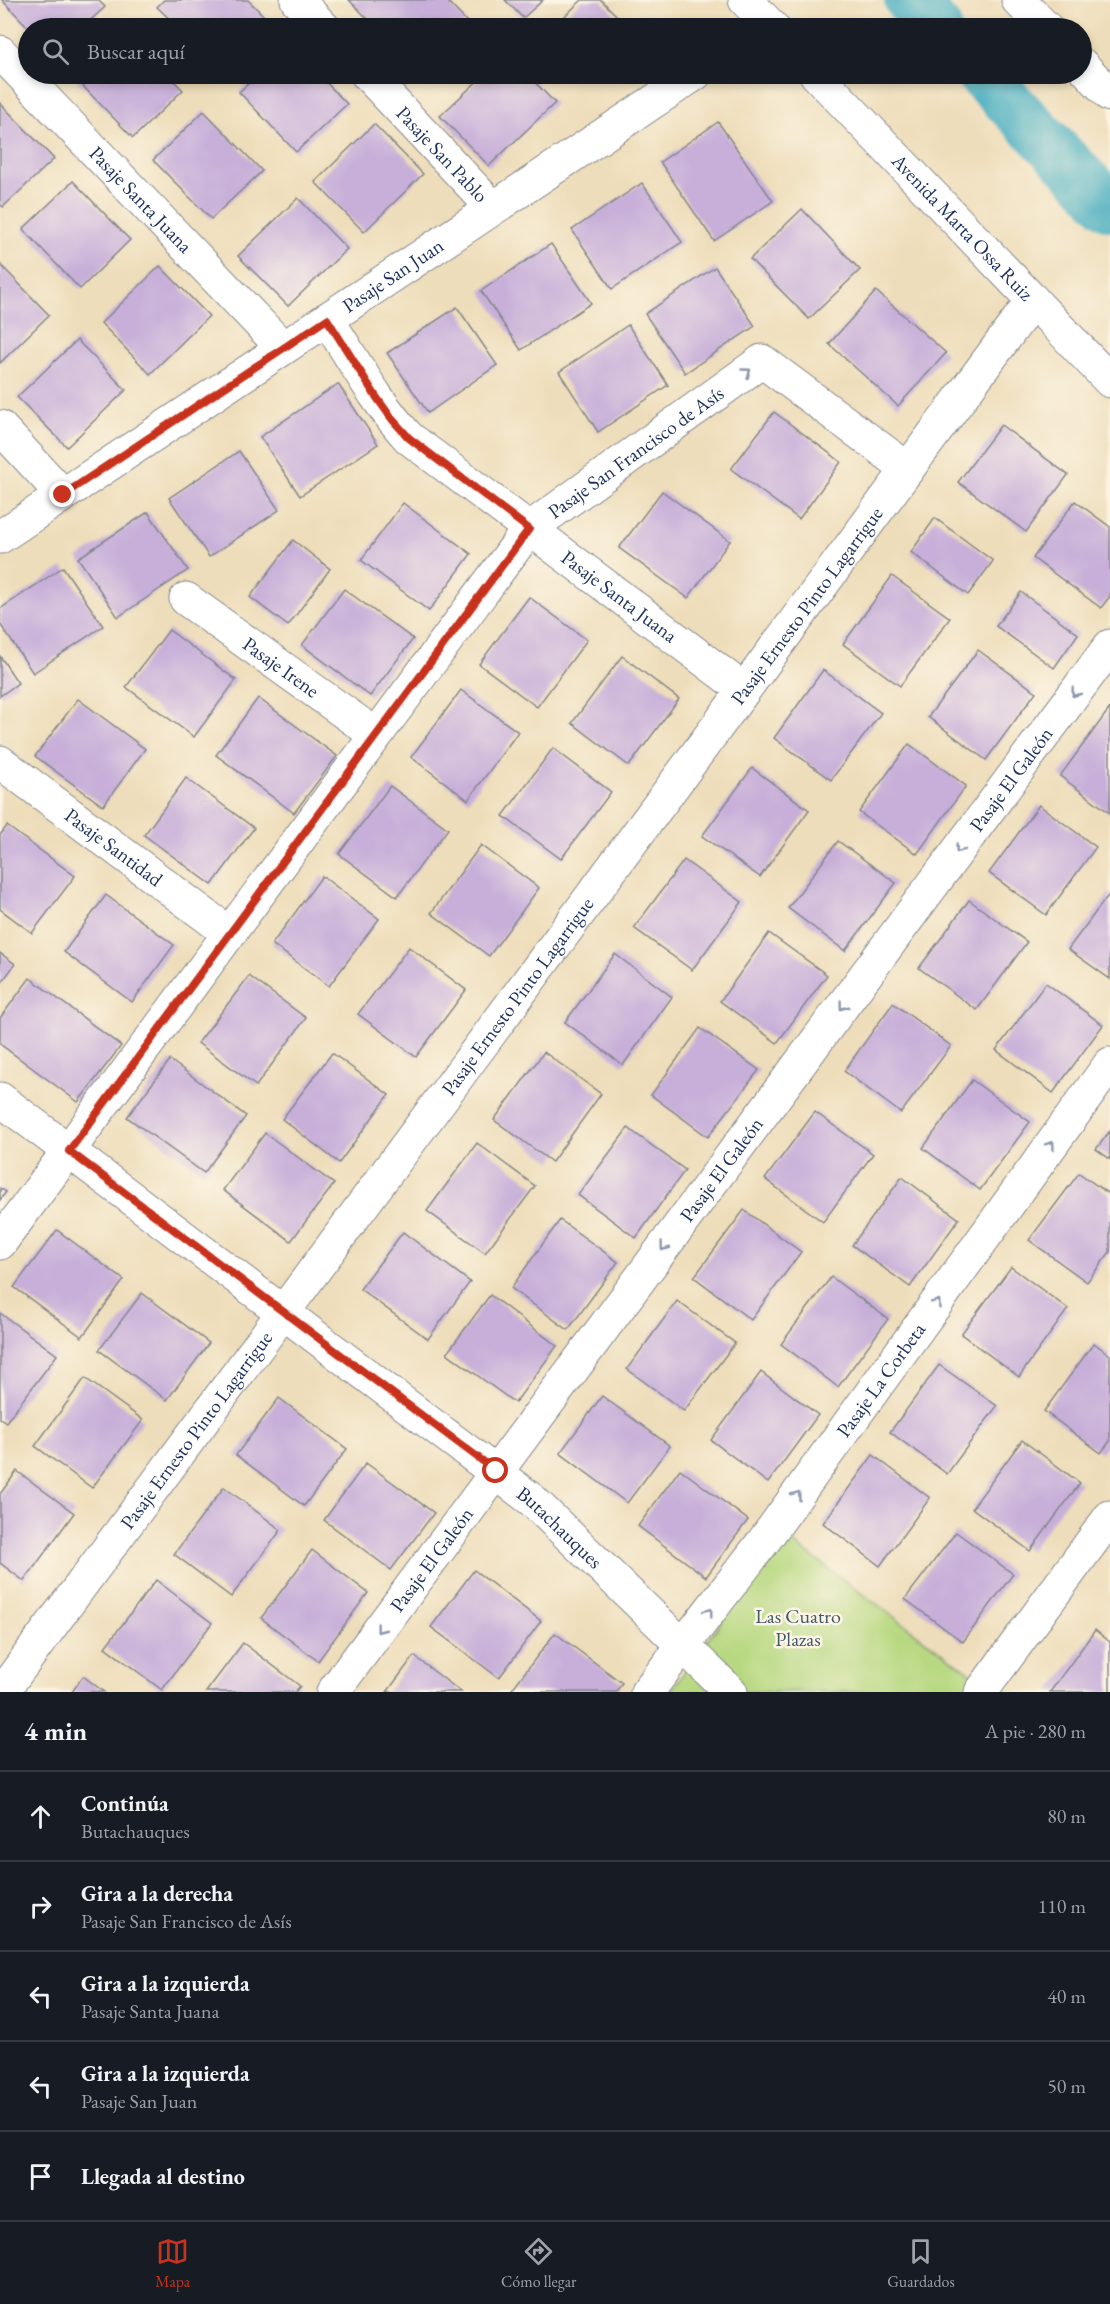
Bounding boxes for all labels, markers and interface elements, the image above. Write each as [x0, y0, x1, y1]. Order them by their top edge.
search box [18, 18, 1092, 84]
icon: search [39, 35, 72, 68]
text: Buscar aquí [87, 37, 185, 66]
street label: Pasaje San Pablo [391, 100, 494, 208]
street label: Pasaje Santa Juana [84, 140, 198, 259]
street label: Avenida Marta Ossa Ruiz [885, 147, 1039, 307]
street label: Pasaje San Juan [337, 232, 449, 318]
one-way arrow [741, 368, 752, 379]
street label: Pasaje San Francisco de Asís [542, 380, 729, 524]
route end [49, 481, 75, 507]
street label: Pasaje Ernesto Pinto Lagarrigue [725, 501, 889, 710]
street label: Pasaje Santa Juana [556, 544, 683, 648]
street label: Pasaje Irene [238, 631, 325, 703]
one-way arrow [1071, 686, 1082, 697]
street label: Pasaje El Galeón [964, 721, 1059, 837]
street label: Pasaje Santidad [60, 802, 169, 893]
one-way arrow [955, 843, 966, 854]
street label: Pasaje Ernesto Pinto Lagarrigue [436, 892, 599, 1100]
one-way arrow [839, 999, 850, 1010]
street label: Pasaje El Galeón [674, 1111, 769, 1227]
one-way arrow [1044, 1141, 1055, 1152]
one-way arrow [660, 1240, 671, 1251]
one-way arrow [930, 1298, 941, 1309]
street label: Pasaje La Corbeta [830, 1317, 931, 1442]
street label: Pasaje Ernesto Pinto Lagarrigue [114, 1326, 278, 1534]
route start [482, 1457, 508, 1483]
street label: Butachauques [512, 1480, 608, 1574]
one-way arrow [790, 1490, 801, 1501]
street label: Pasaje El Galeón [384, 1502, 479, 1617]
park label: Las Cuatro Plazas [755, 1603, 841, 1652]
one-way arrow [701, 1608, 712, 1619]
one-way arrow [376, 1622, 387, 1633]
text: 4 min [24, 1714, 87, 1748]
text: A pie · 280 m [985, 1718, 1086, 1744]
text: Continúa [81, 1789, 169, 1818]
icon: ahead [24, 1800, 57, 1833]
text: 80 m [1047, 1803, 1086, 1829]
text: Butachauques [81, 1818, 190, 1844]
text: Gira a la derecha [81, 1879, 233, 1908]
icon: right [24, 1890, 57, 1923]
text: 110 m [1038, 1893, 1086, 1919]
text: Pasaje San Francisco de Asís [81, 1908, 292, 1934]
text: Gira a la izquierda [81, 1969, 250, 1998]
icon: left [24, 1980, 57, 2013]
text: 40 m [1047, 1983, 1086, 2009]
text: Pasaje Santa Juana [81, 1998, 220, 2024]
text: Gira a la izquierda [81, 2059, 250, 2088]
icon: left [24, 2070, 57, 2103]
text: 50 m [1047, 2073, 1086, 2099]
text: Pasaje San Juan [81, 2088, 197, 2114]
icon: arrive [24, 2160, 57, 2193]
text: Llegada al destino [81, 2162, 245, 2191]
tab: Mapa [155, 2235, 190, 2292]
tab: Cómo llegar [501, 2235, 576, 2292]
tab: Guardados [887, 2235, 955, 2292]

